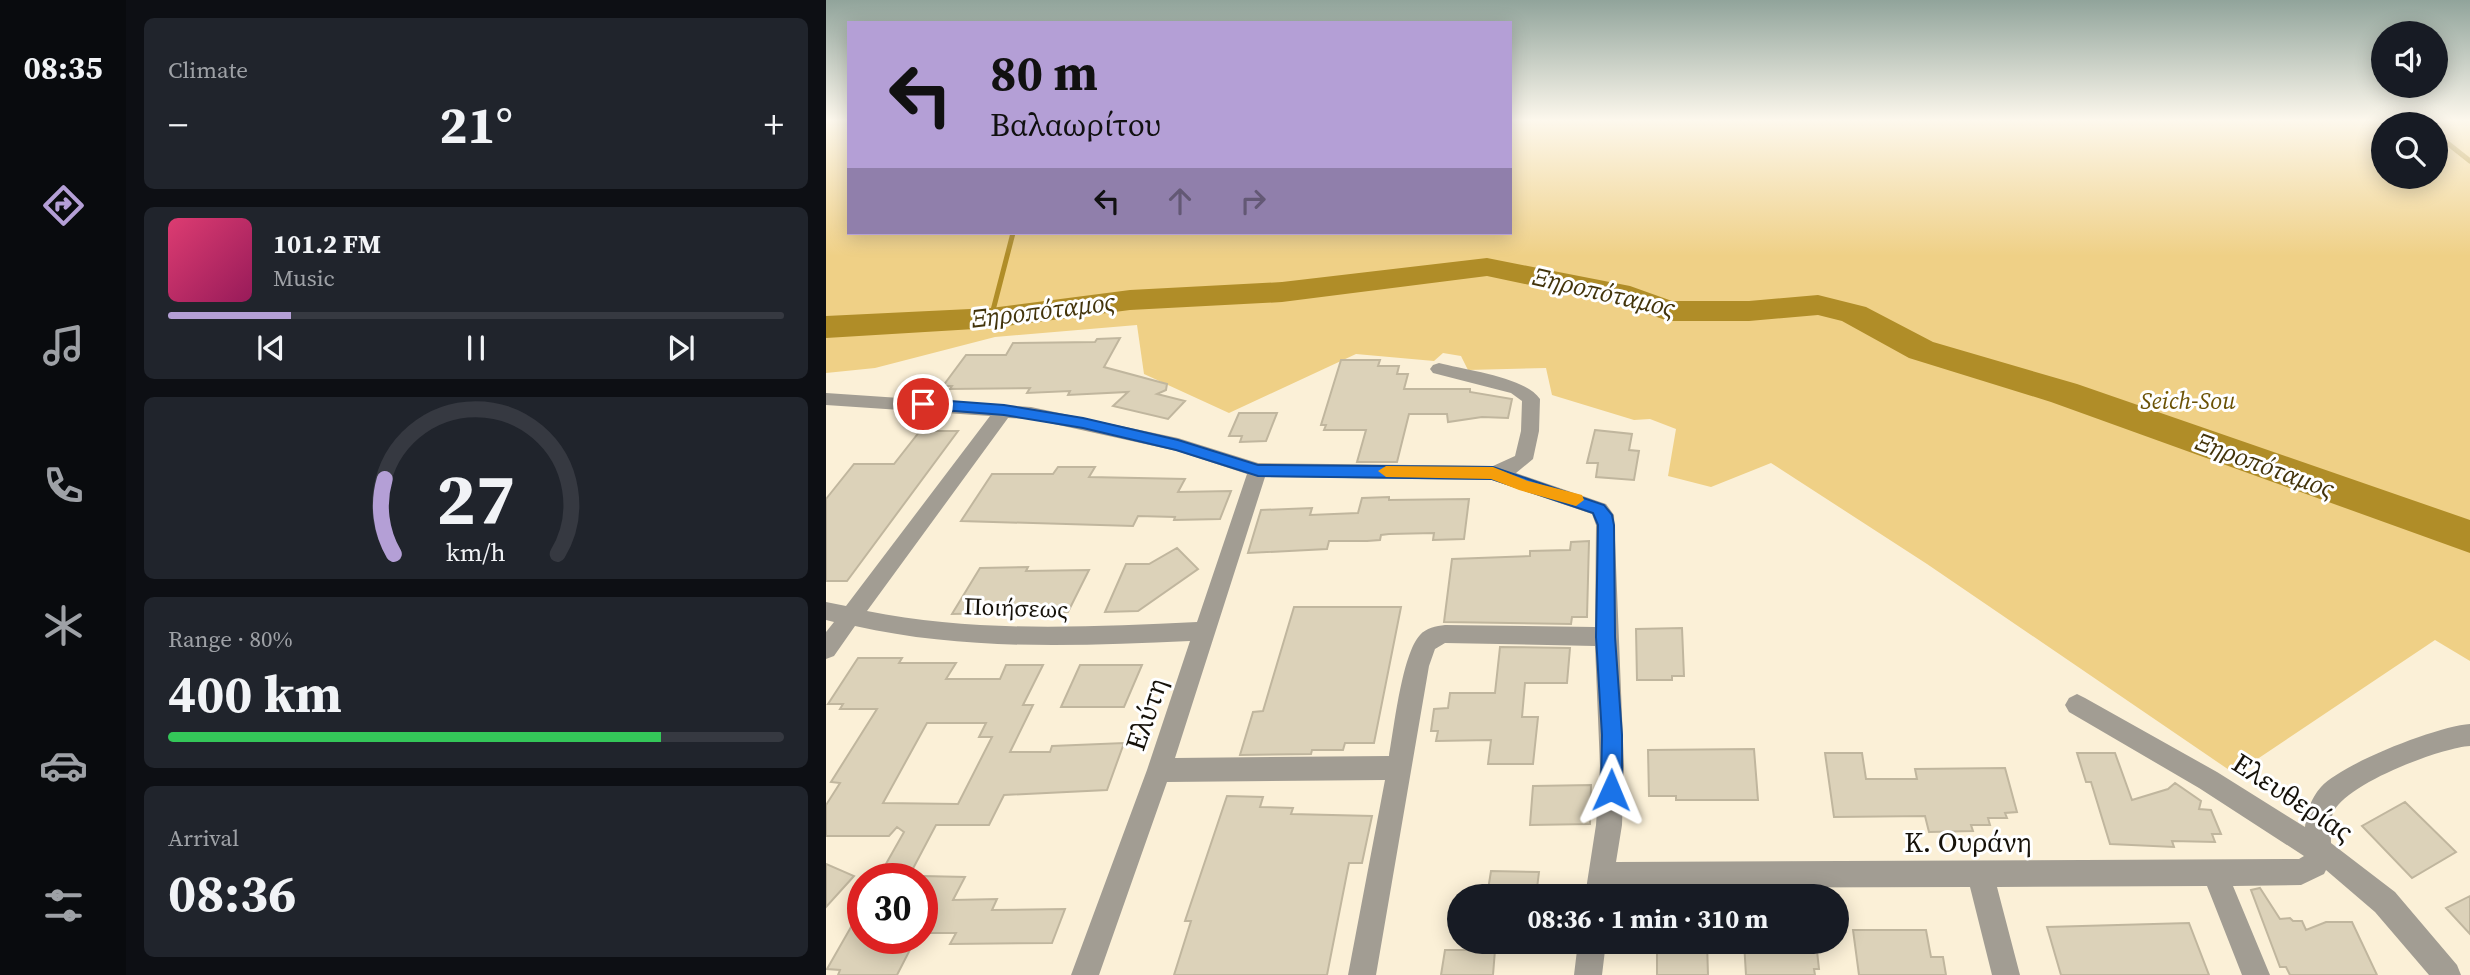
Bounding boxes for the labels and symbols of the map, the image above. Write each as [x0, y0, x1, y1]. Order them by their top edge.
water label: Ξηροπόταμος [1529, 258, 1679, 326]
water label: Ξηροπόταμος [968, 283, 1117, 337]
pin [893, 374, 953, 434]
park label: Seich-Sou [2140, 384, 2236, 417]
water label: Ξηροπόταμος [2190, 423, 2339, 507]
street label: Ποιήσεως [963, 589, 1069, 626]
street label: Ελύτη [1116, 672, 1176, 756]
street label: Ελευθερίας [2225, 744, 2361, 850]
position arrow [1574, 753, 1648, 827]
street label: Κ. Ουράνη [1904, 823, 2032, 861]
speed limit sign: 30 [847, 863, 938, 954]

